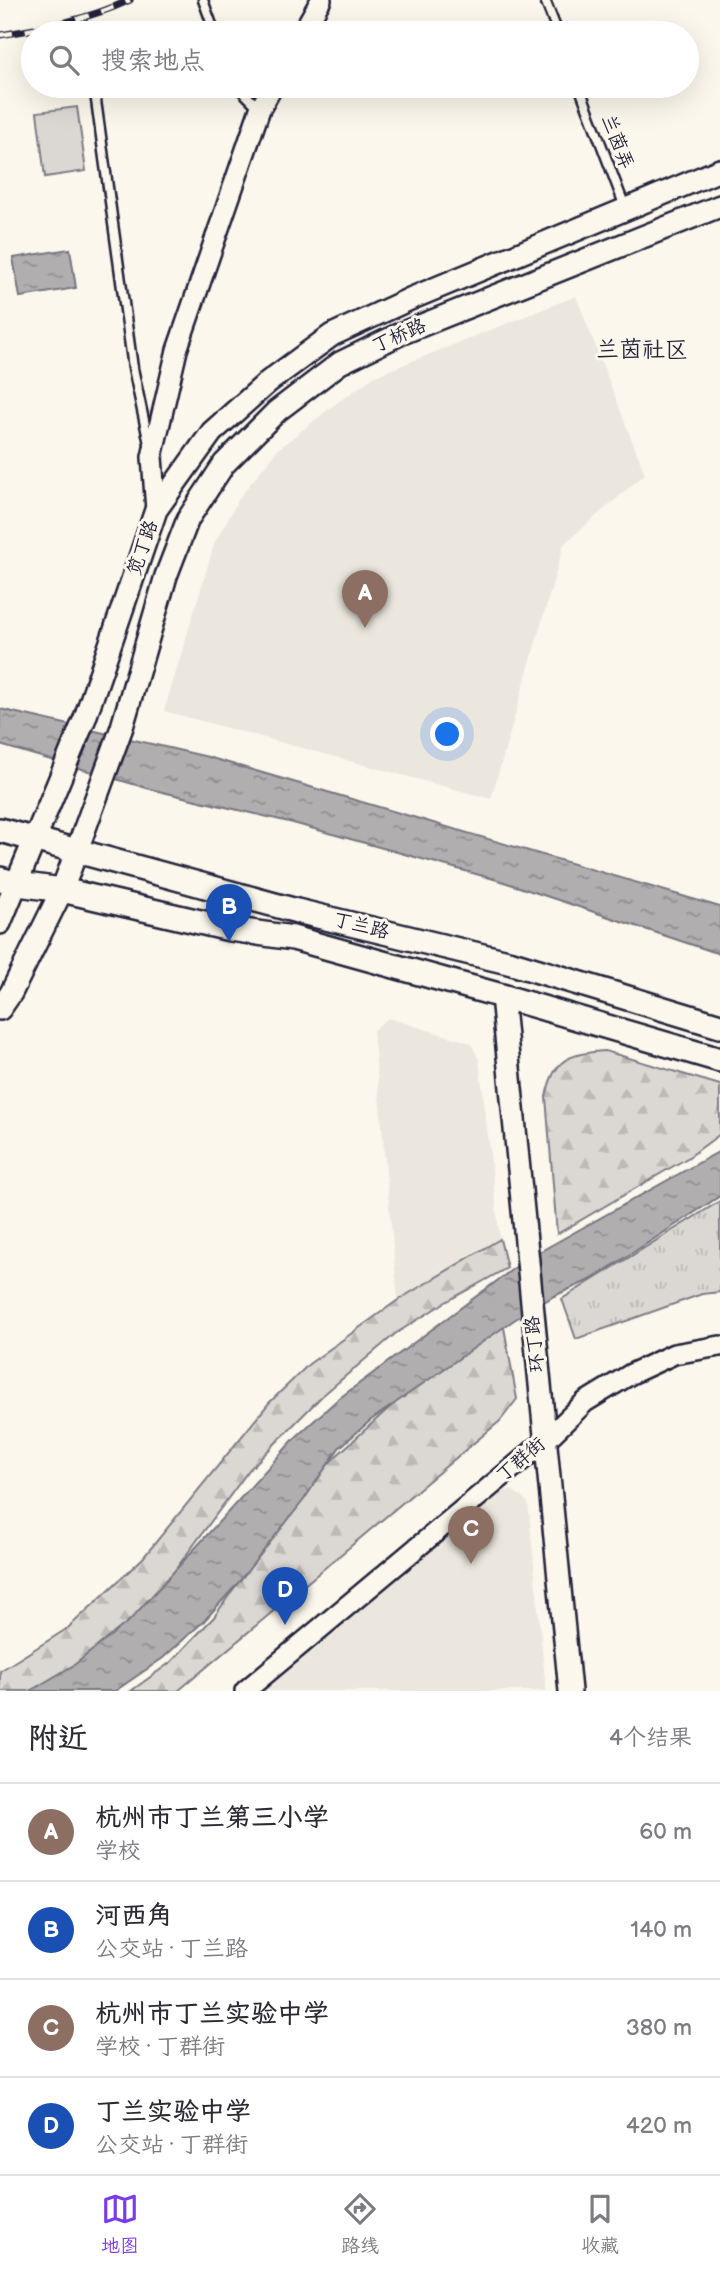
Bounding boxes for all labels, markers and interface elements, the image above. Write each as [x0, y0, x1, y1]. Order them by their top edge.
search box [21, 21, 699, 98]
icon: search [45, 41, 83, 79]
text: 搜索地点 [101, 46, 205, 77]
street label: 兰茵弄 [596, 111, 638, 173]
street label: 丁桥路 [368, 314, 430, 358]
district label: 兰茵社区 [596, 336, 688, 364]
street label: 笕丁路 [123, 517, 163, 579]
pin: A [342, 570, 388, 628]
your location [430, 717, 464, 751]
pin: B [206, 884, 252, 942]
street label: 丁兰路 [331, 908, 391, 944]
street label: 环丁路 [521, 1314, 549, 1374]
street label: 丁群街 [492, 1433, 550, 1487]
pin: C [448, 1506, 494, 1564]
pin: D [262, 1567, 308, 1625]
text: 附近 [28, 1721, 88, 1757]
text: 4个结果 [609, 1724, 692, 1752]
text: 杭州市丁兰第三小学 [95, 1803, 329, 1834]
text: A [44, 1818, 58, 1846]
text: 60 m [639, 1818, 692, 1846]
text: 学校 [95, 1837, 141, 1865]
text: 河西角 [95, 1901, 173, 1932]
text: B [43, 1916, 59, 1944]
text: 140 m [630, 1916, 692, 1944]
text: 公交站 · 丁兰路 [95, 1935, 248, 1963]
text: 杭州市丁兰实验中学 [95, 1999, 329, 2030]
text: C [43, 2014, 59, 2042]
text: 380 m [626, 2014, 692, 2042]
text: 学校 · 丁群街 [95, 2033, 225, 2061]
text: 丁兰实验中学 [95, 2097, 251, 2128]
text: D [43, 2112, 59, 2140]
text: 420 m [626, 2112, 692, 2140]
text: 公交站 · 丁群街 [95, 2131, 248, 2159]
tab: 地图 [101, 2190, 139, 2258]
tab: 路线 [341, 2190, 379, 2258]
tab: 收藏 [581, 2190, 619, 2258]

